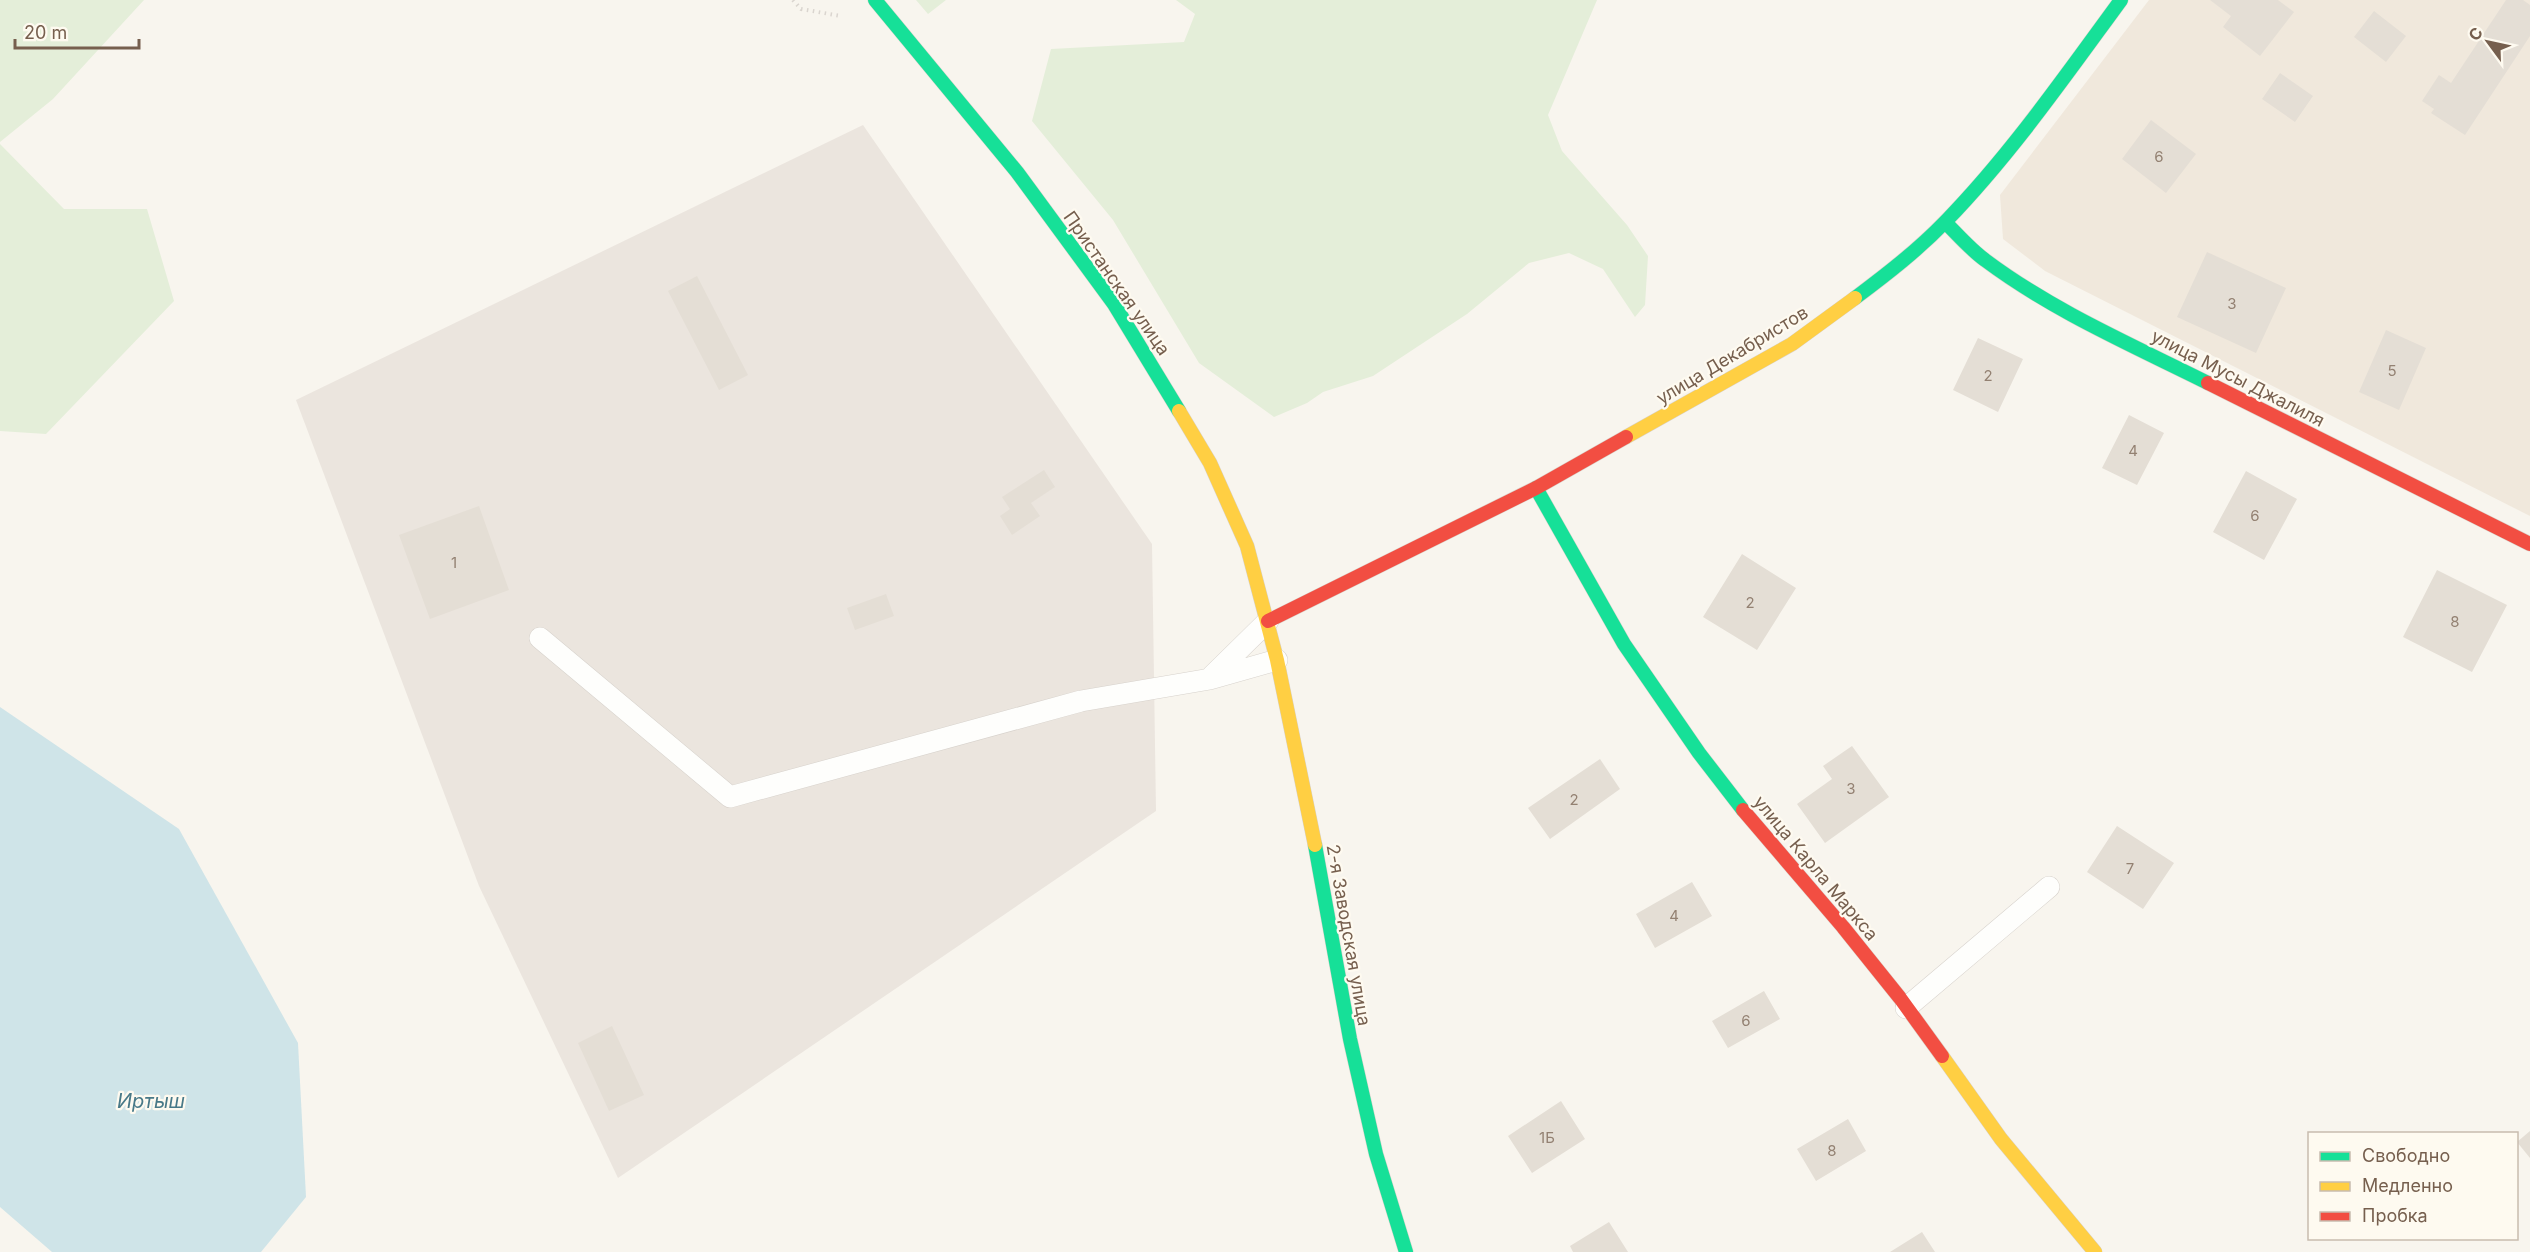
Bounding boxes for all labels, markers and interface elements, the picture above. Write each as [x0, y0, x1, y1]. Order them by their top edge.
scale bar [15, 12, 140, 50]
north arrow [2458, 12, 2518, 72]
text: 20 m [24, 22, 67, 43]
text: С [2464, 23, 2487, 44]
house number: 6 [2154, 147, 2164, 166]
street label: Пристанская улица [1059, 207, 1175, 359]
house number: 3 [2227, 294, 2237, 313]
street label: улица Декабристов [1652, 301, 1812, 409]
street label: улица Мусы Джалиля [2148, 325, 2328, 431]
house number: 5 [2387, 361, 2397, 380]
house number: 2 [1983, 366, 1993, 385]
house number: 4 [2128, 441, 2138, 460]
house number: 6 [2250, 506, 2260, 525]
house number: 1 [451, 553, 457, 572]
house number: 2 [1745, 593, 1755, 612]
house number: 8 [2450, 612, 2460, 631]
house number: 3 [1846, 779, 1856, 798]
house number: 2 [1569, 790, 1579, 809]
street label: улица Карла Маркса [1749, 791, 1883, 945]
street label: 2-я Заводская улица [1323, 843, 1375, 1027]
house number: 7 [2126, 859, 2134, 878]
house number: 4 [1669, 906, 1679, 925]
house number: 6 [1741, 1011, 1751, 1030]
water label: Иртыш [117, 1089, 185, 1113]
house number: 1Б [1539, 1128, 1555, 1147]
legend [2308, 1132, 2518, 1240]
house number: 8 [1827, 1141, 1837, 1160]
text: Свободно [2362, 1145, 2450, 1166]
text: Медленно [2362, 1175, 2453, 1196]
text: Пробка [2362, 1205, 2428, 1226]

